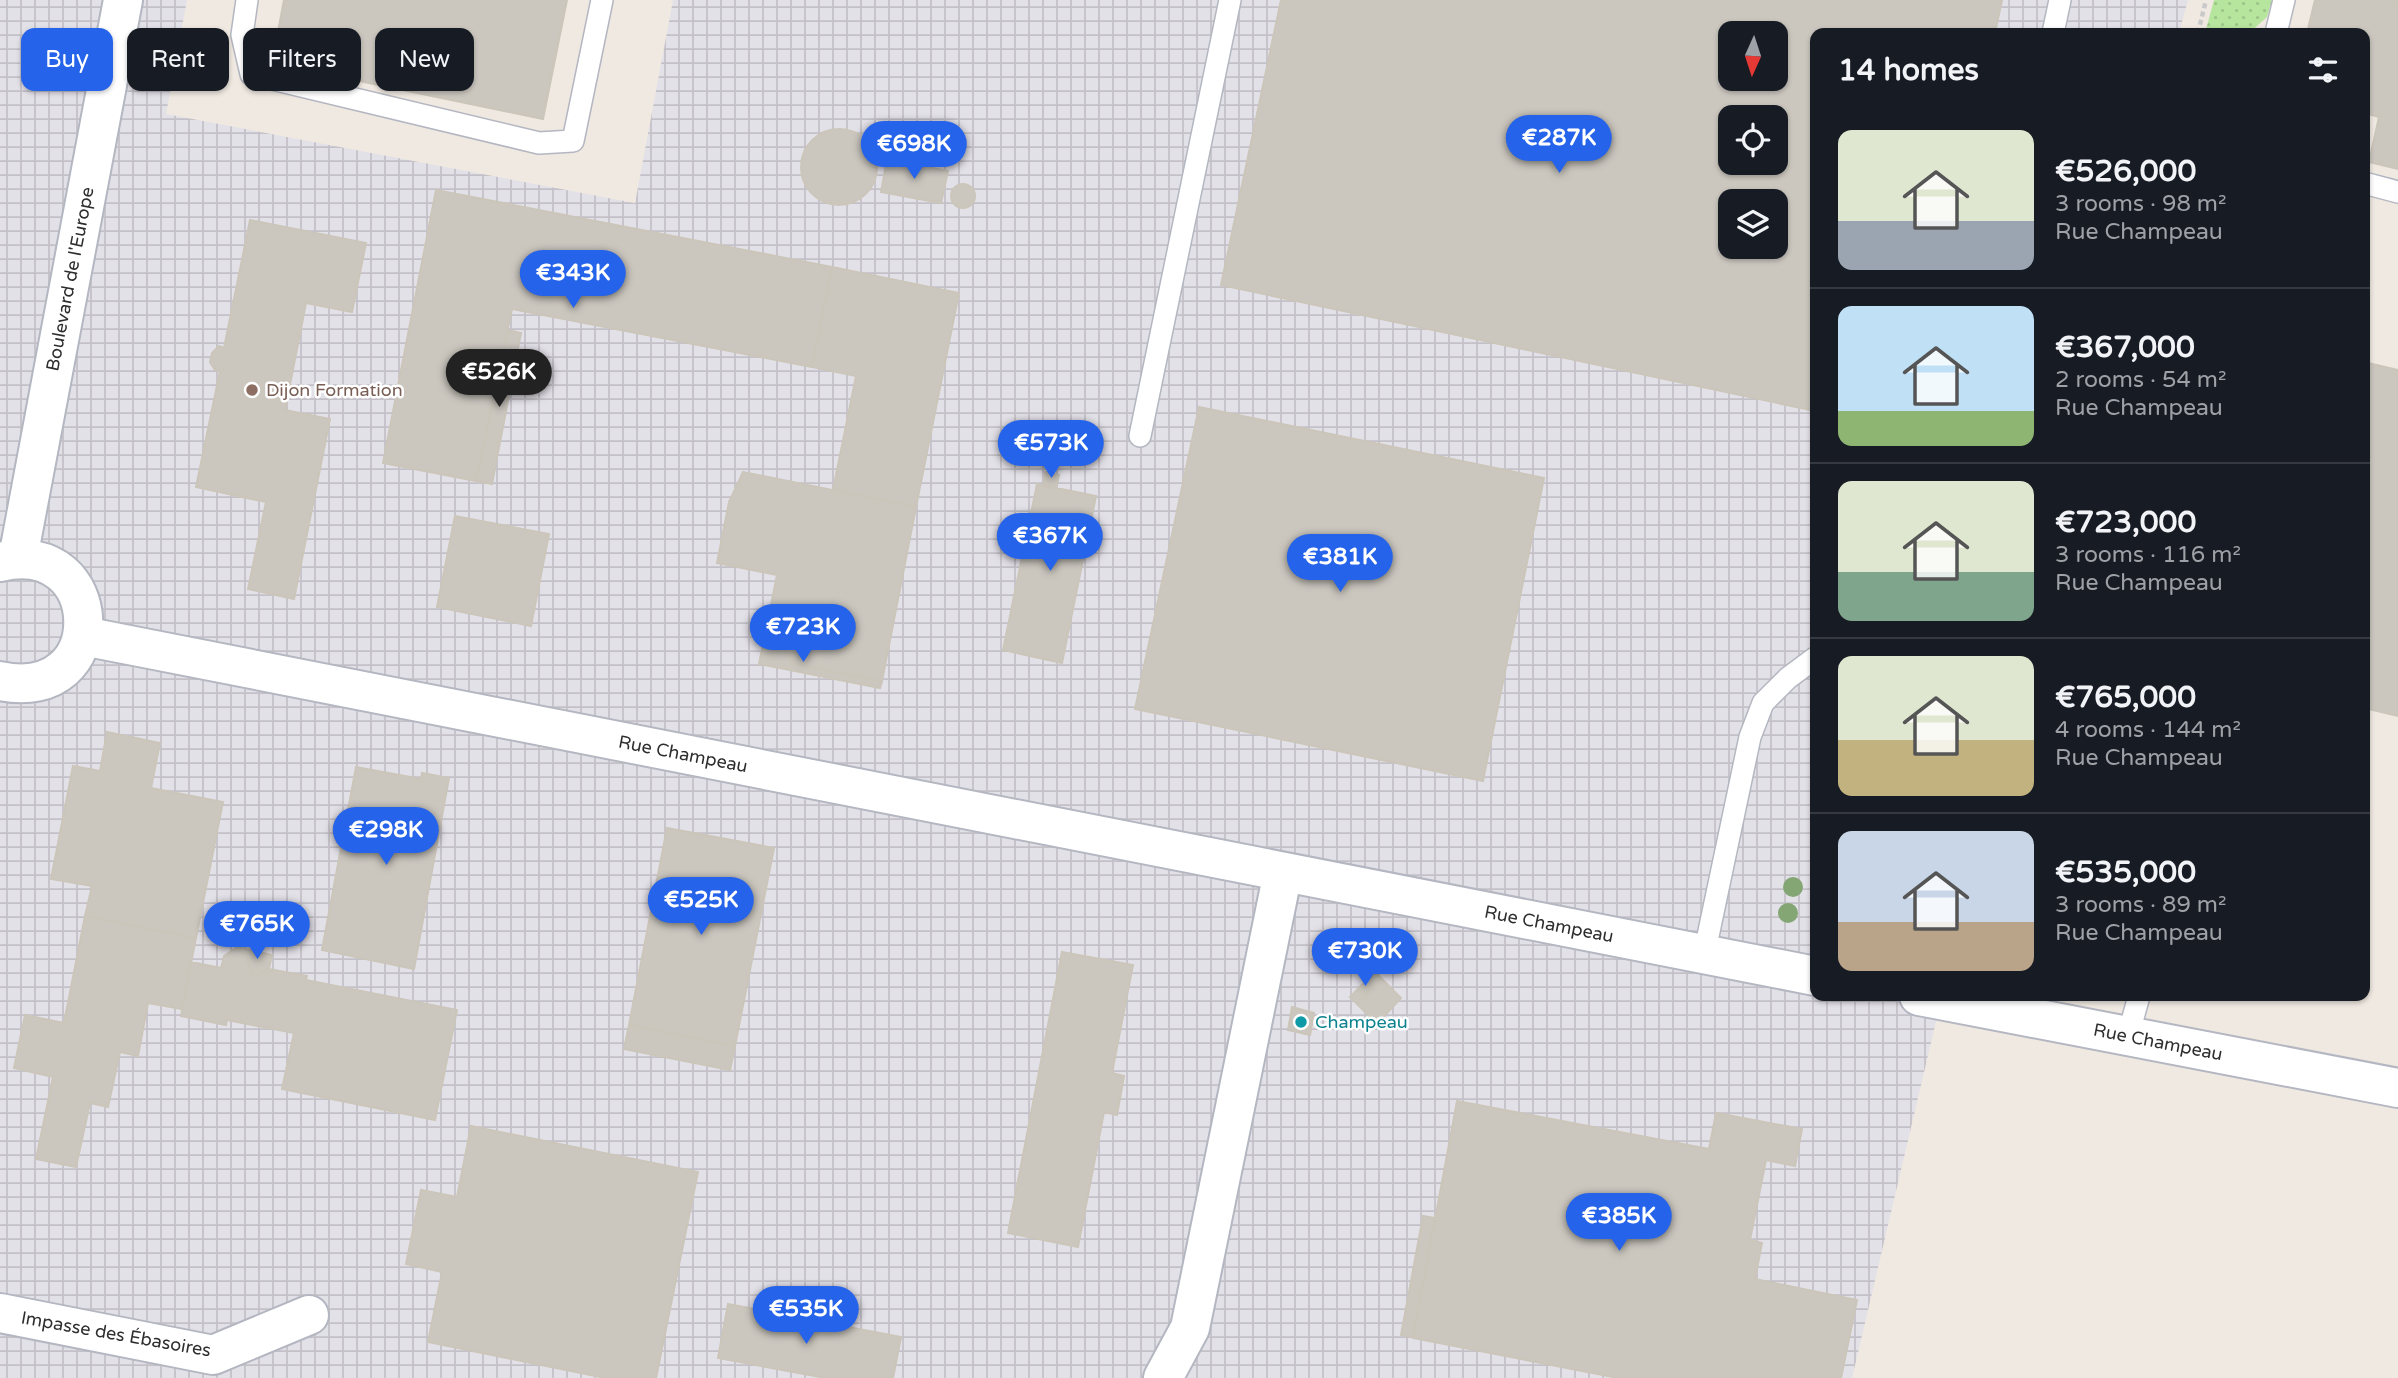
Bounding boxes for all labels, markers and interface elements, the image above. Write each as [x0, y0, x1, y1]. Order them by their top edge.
north arrow [1718, 21, 1788, 91]
map controls [1718, 21, 1788, 259]
chip: Buy [21, 28, 113, 91]
chip: Rent [127, 28, 229, 91]
chip: Filters [243, 28, 361, 91]
chip: New [375, 28, 474, 91]
icon: filters [2304, 51, 2342, 89]
text: 14 homes [1838, 52, 1979, 89]
button: locate [1718, 105, 1788, 175]
pin: €287K [1510, 116, 1608, 175]
pin: €698K [865, 122, 963, 181]
text: €287K [1522, 124, 1596, 152]
text: €698K [877, 130, 951, 158]
text: €526,000 [2055, 153, 2196, 190]
icon: home [1894, 158, 1978, 242]
street label: Boulevard de l'Europe [41, 185, 99, 373]
button: layers [1718, 189, 1788, 259]
text: 3 rooms · 98 m² [2055, 190, 2226, 218]
text: Rue Champeau [2055, 218, 2223, 246]
pin: €343K [524, 250, 622, 310]
text: €343K [536, 259, 610, 287]
text: €367,000 [2055, 329, 2195, 366]
icon: home [1894, 334, 1978, 418]
pin: €526K [450, 350, 548, 409]
text: €526K [462, 358, 536, 386]
text: 2 rooms · 54 m² [2055, 366, 2226, 394]
place label: Dijon Formation [266, 379, 403, 401]
marker: Dijon Formation [244, 382, 260, 398]
text: Rue Champeau [2055, 394, 2223, 422]
pin: €573K [1002, 420, 1100, 480]
text: €573K [1014, 429, 1088, 457]
text: €723,000 [2055, 504, 2196, 541]
icon: home [1894, 509, 1978, 593]
pin: €367K [1001, 514, 1099, 573]
text: €367K [1013, 522, 1087, 550]
pin: €381K [1291, 534, 1389, 594]
text: 3 rooms · 116 m² [2055, 541, 2241, 569]
text: €381K [1303, 543, 1377, 571]
text: Rue Champeau [2055, 569, 2223, 597]
pin: €723K [754, 604, 852, 664]
text: €723K [766, 613, 840, 641]
text: €765,000 [2055, 679, 2196, 716]
icon: home [1894, 684, 1978, 768]
text: 4 rooms · 144 m² [2055, 716, 2241, 744]
street label: Rue Champeau [616, 731, 750, 777]
text: Rue Champeau [2055, 744, 2223, 772]
pin: €298K [337, 808, 435, 867]
text: €298K [349, 816, 423, 844]
text: €535,000 [2055, 854, 2196, 891]
icon: home [1894, 859, 1978, 943]
pin: €525K [652, 878, 750, 937]
text: €525K [664, 886, 738, 914]
text: 3 rooms · 89 m² [2055, 891, 2226, 919]
street label: Rue Champeau [1482, 901, 1616, 947]
pin: €765K [208, 902, 306, 961]
text: €765K [220, 910, 294, 938]
text: Rue Champeau [2055, 919, 2223, 947]
pin: €730K [1316, 928, 1414, 988]
text: €730K [1328, 937, 1402, 965]
place label: Champeau [1315, 1011, 1408, 1033]
marker: Champeau [1293, 1014, 1309, 1030]
street label: Rue Champeau [2091, 1019, 2225, 1065]
pin: €385K [1570, 1194, 1668, 1253]
text: €385K [1582, 1202, 1656, 1230]
pin: €535K [757, 1286, 855, 1346]
text: €535K [769, 1295, 843, 1323]
street label: Impasse des Ébasoires [19, 1306, 213, 1362]

